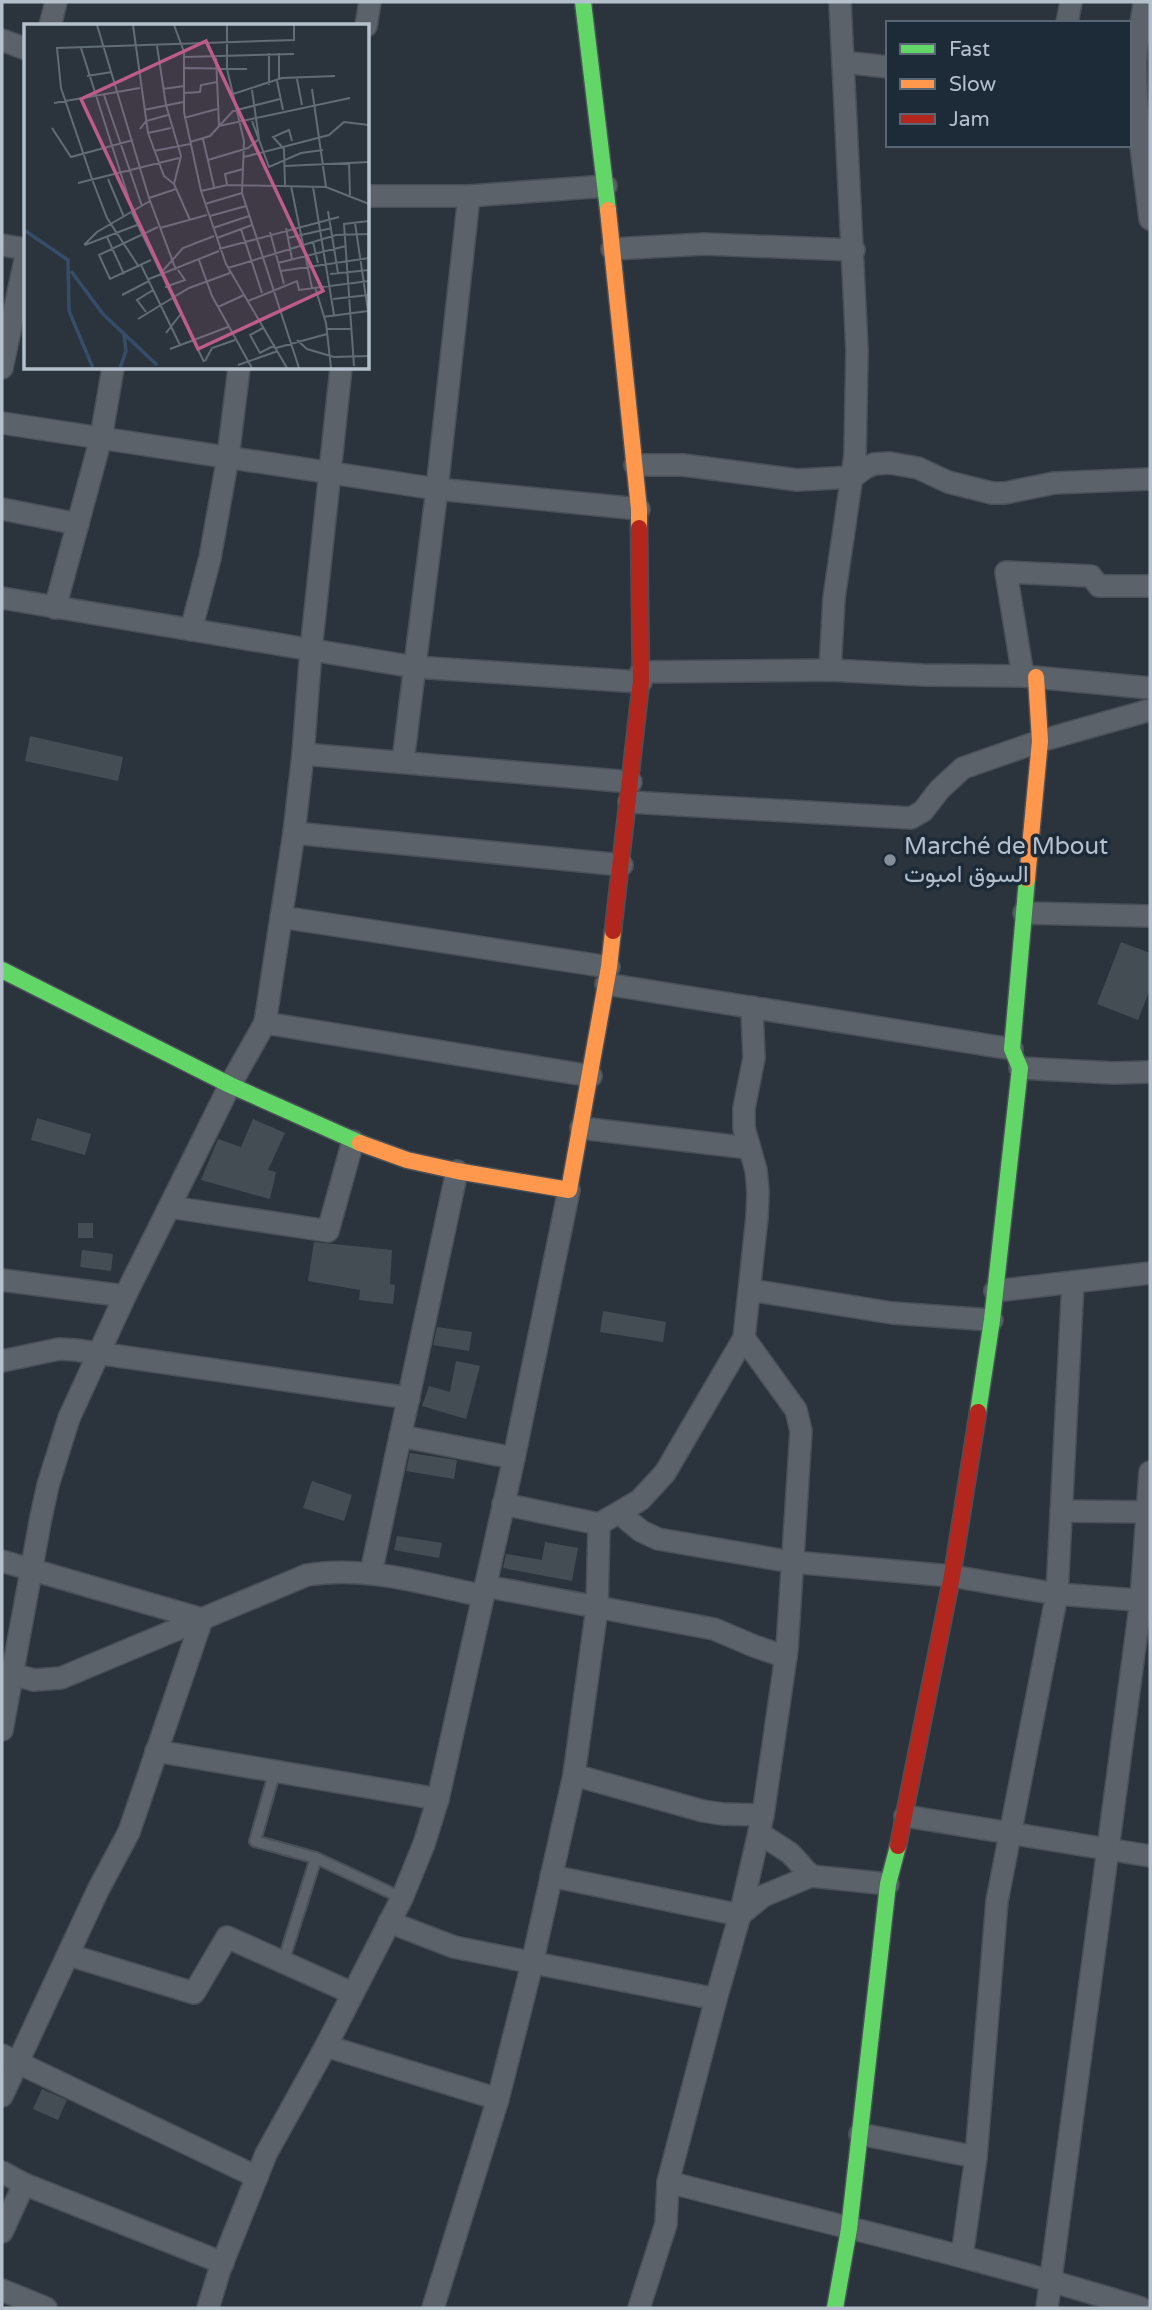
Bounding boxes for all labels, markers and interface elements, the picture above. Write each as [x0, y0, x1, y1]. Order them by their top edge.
legend [886, 21, 1131, 147]
inset map [24, 24, 369, 369]
text: Fast [949, 37, 990, 62]
text: Slow [949, 72, 997, 97]
text: Jam [949, 107, 990, 132]
place label: Marché de Mbout السوق امبوت [904, 832, 1108, 889]
marker: Marché de Mbout السوق امبوت [882, 852, 898, 868]

